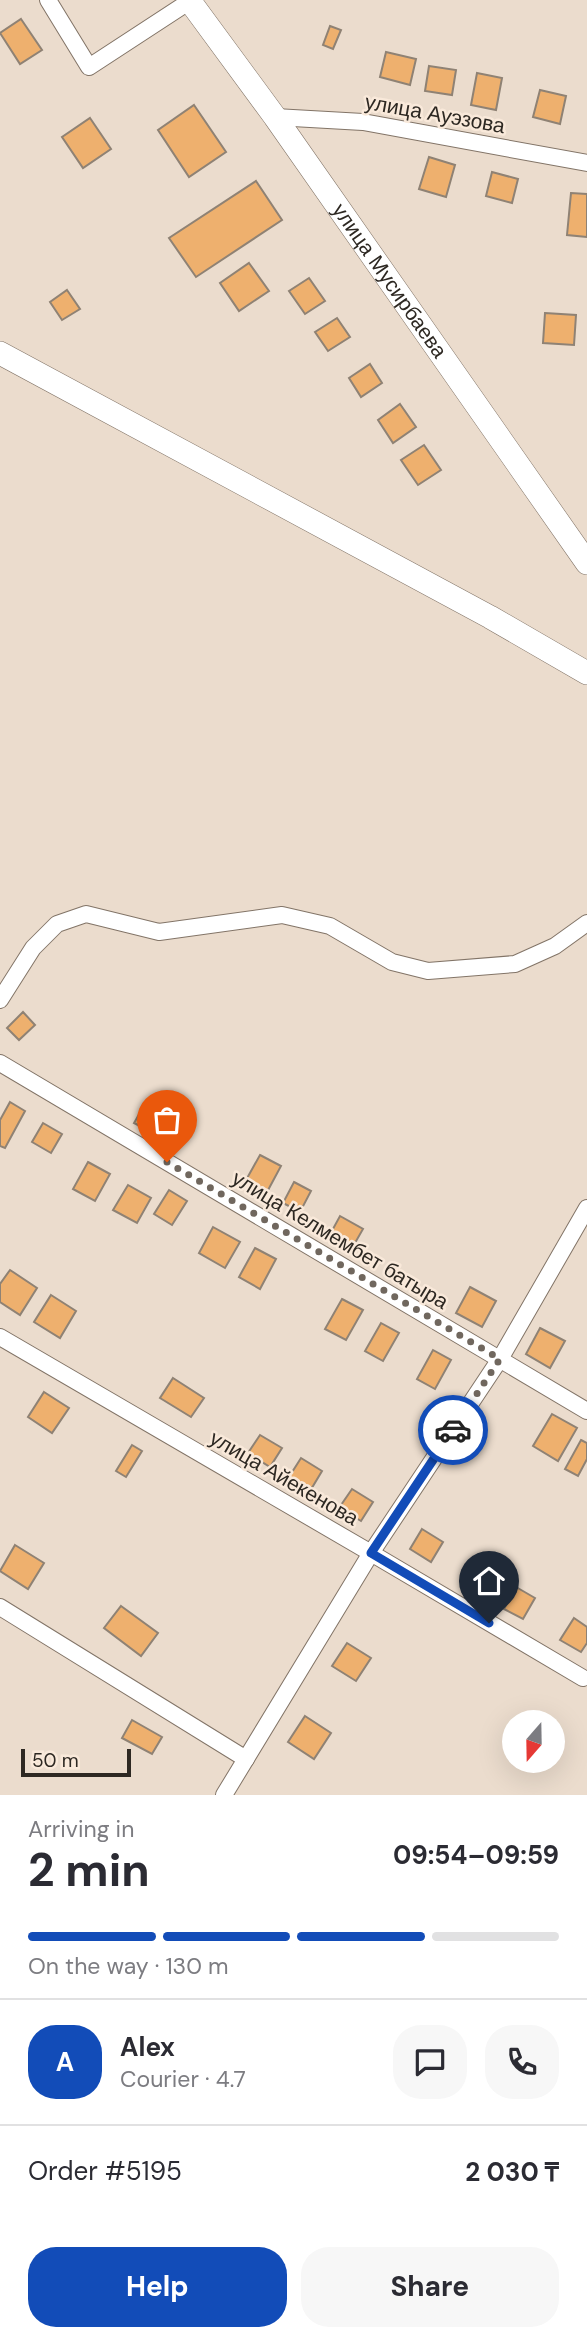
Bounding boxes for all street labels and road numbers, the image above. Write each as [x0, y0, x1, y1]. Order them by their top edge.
street label: улица Ауэзова [363, 88, 507, 140]
street label: улица Мусирбаева [326, 198, 454, 364]
street label: улица Келмембет батыра [227, 1164, 454, 1316]
street label: улица Айекенова [204, 1424, 364, 1532]

